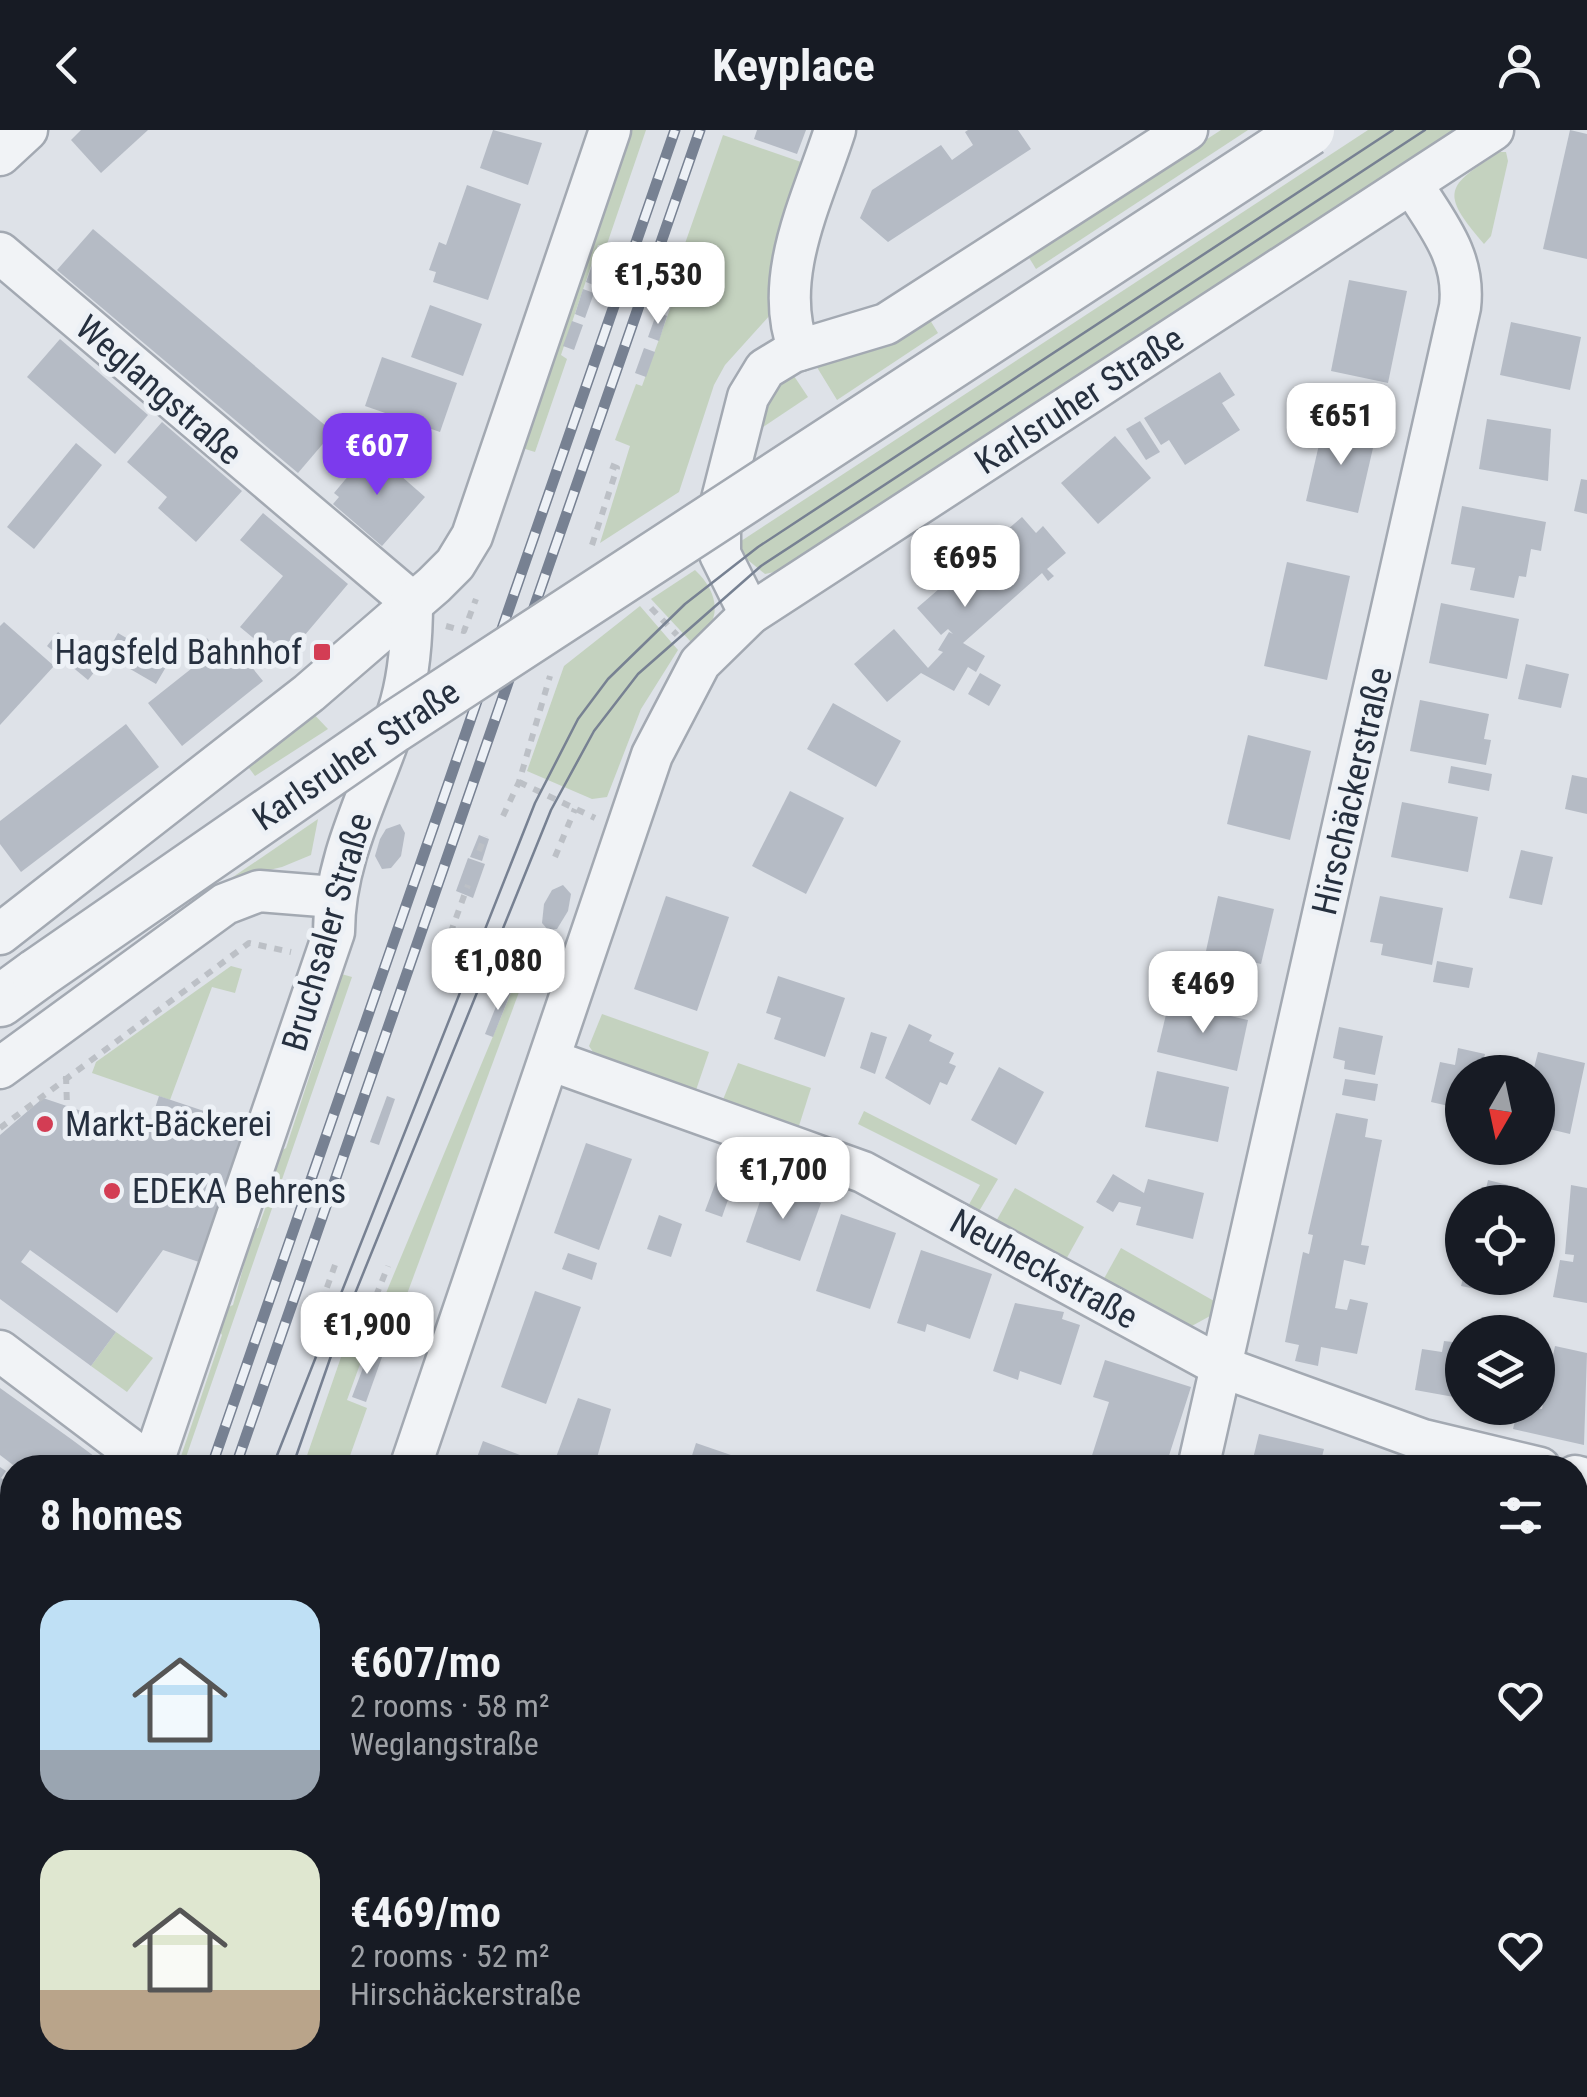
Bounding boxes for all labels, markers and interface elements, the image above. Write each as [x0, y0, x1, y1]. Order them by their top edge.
icon: back [40, 38, 95, 93]
icon: person [1492, 38, 1547, 93]
text: Keyplace [712, 39, 875, 92]
pin: €1,530 [577, 242, 739, 327]
text: €1,530 [614, 255, 702, 293]
street label: Weglangstraße [67, 307, 250, 474]
street label: Karlsruher Straße [967, 318, 1191, 483]
pin: €651 [1282, 383, 1400, 468]
text: €651 [1309, 396, 1373, 434]
pin: €607 [318, 413, 436, 498]
text: €607 [345, 426, 409, 464]
pin: €695 [906, 525, 1024, 610]
text: €695 [933, 538, 997, 576]
place label: Hagsfeld Bahnhof [55, 632, 302, 673]
marker: Hagsfeld Bahnhof [311, 641, 333, 663]
street label: Hirschäckerstraße [1304, 663, 1401, 919]
street label: Karlsruher Straße [245, 671, 467, 840]
street label: Bruchsaler Straße [274, 808, 381, 1056]
pin: €1,080 [417, 928, 579, 1013]
text: €1,080 [454, 941, 542, 979]
pin: €469 [1144, 951, 1262, 1036]
text: €469 [1171, 964, 1235, 1002]
north arrow [1445, 1055, 1555, 1165]
map controls [1445, 1055, 1555, 1425]
place label: Markt-Bäckerei [65, 1104, 272, 1145]
marker: Markt-Bäckerei [34, 1113, 56, 1135]
pin: €1,700 [702, 1137, 864, 1222]
text: €1,700 [739, 1150, 827, 1188]
place label: EDEKA Behrens [132, 1171, 346, 1212]
marker: EDEKA Behrens [101, 1180, 123, 1202]
button: locate [1445, 1185, 1555, 1295]
street label: Neuheckstraße [943, 1201, 1145, 1338]
pin: €1,900 [286, 1292, 448, 1377]
text: €1,900 [323, 1305, 411, 1343]
button: layers [1445, 1315, 1555, 1425]
icon: filters [1493, 1488, 1548, 1543]
text: 8 homes [40, 1491, 183, 1540]
text: €607/mo [350, 1638, 501, 1687]
icon: home [120, 1640, 240, 1760]
icon: heart [1493, 1673, 1548, 1728]
text: 2 rooms · 58 m² [350, 1687, 549, 1725]
text: Weglangstraße [350, 1725, 539, 1763]
text: €469/mo [350, 1888, 501, 1937]
icon: home [120, 1890, 240, 2010]
icon: heart [1493, 1923, 1548, 1978]
text: 2 rooms · 52 m² [350, 1937, 549, 1975]
text: Hirschäckerstraße [350, 1975, 581, 2013]

